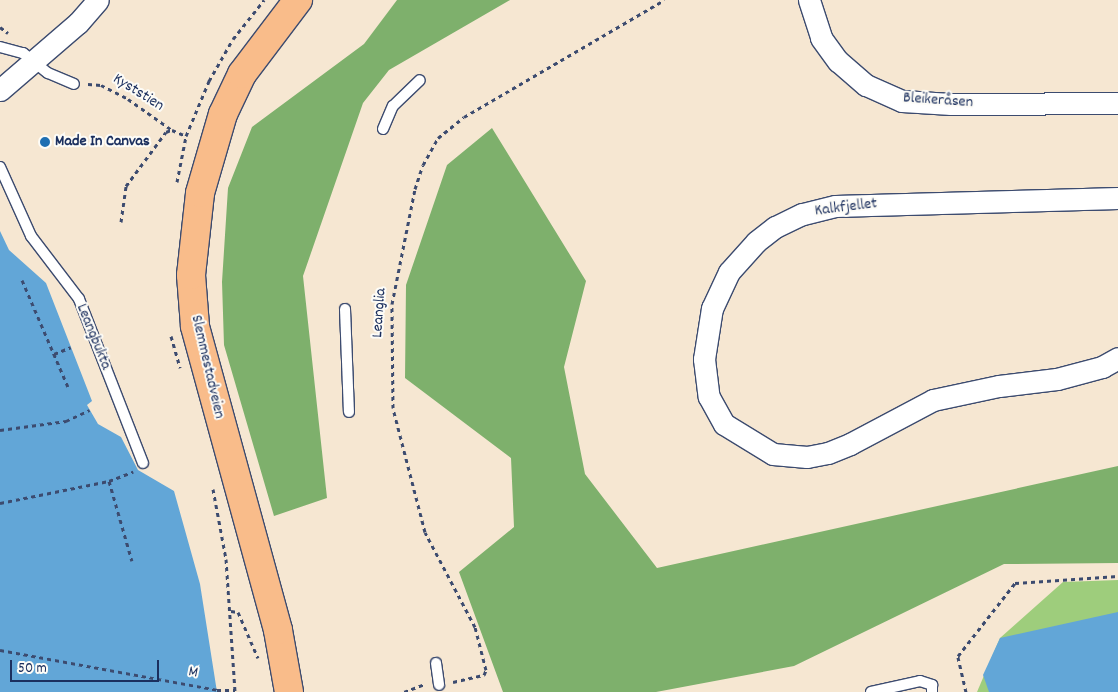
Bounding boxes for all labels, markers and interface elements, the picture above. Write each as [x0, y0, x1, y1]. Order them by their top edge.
street label: Kyststien [109, 70, 167, 116]
street label: Bleikeråsen [902, 89, 974, 113]
place label: Made In Canvas [55, 132, 150, 152]
marker: Made In Canvas [39, 136, 51, 148]
street label: Kalkfjellet [814, 195, 878, 221]
street label: Leanglia [369, 288, 391, 338]
street label: Leangbukta [71, 301, 115, 373]
street label: Slemmestadveien [186, 313, 228, 421]
scale bar [12, 650, 161, 682]
text: 50 m [18, 658, 47, 680]
street label: M [187, 663, 199, 683]

